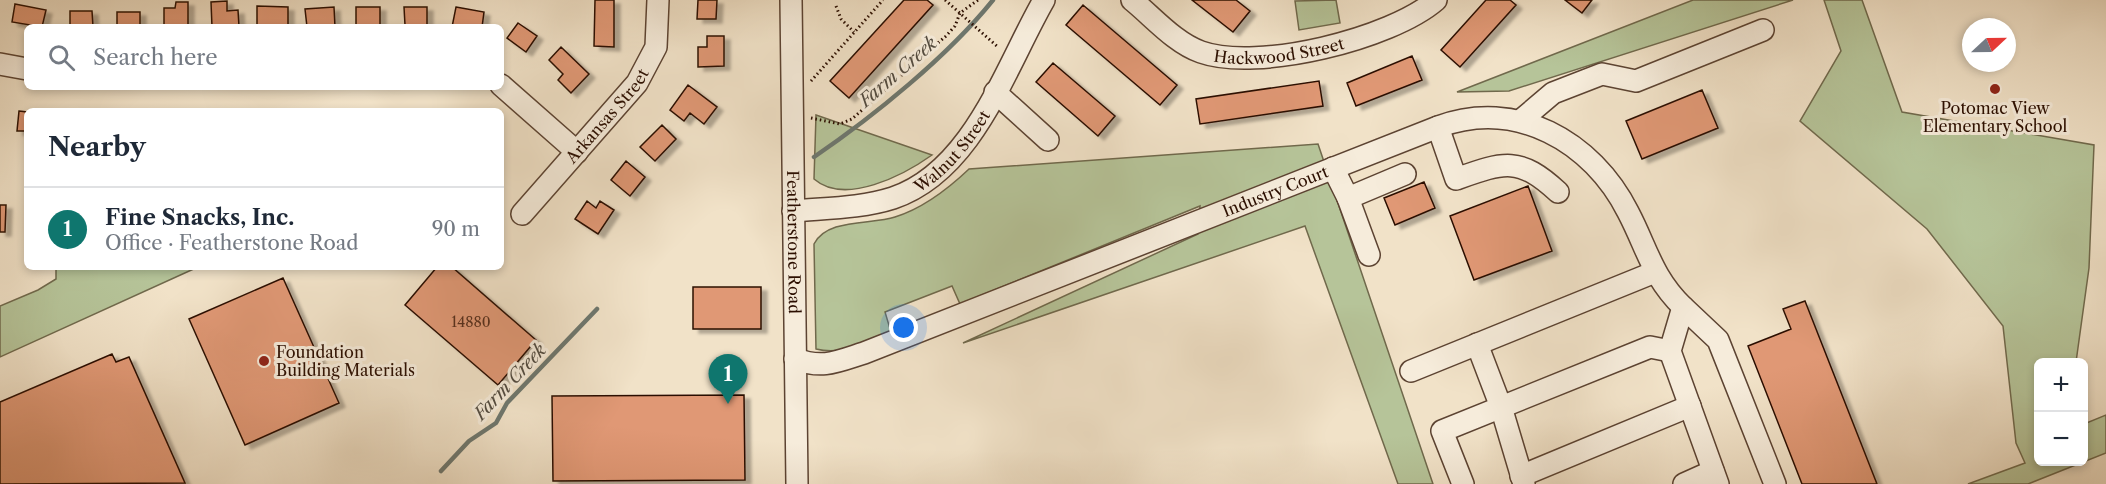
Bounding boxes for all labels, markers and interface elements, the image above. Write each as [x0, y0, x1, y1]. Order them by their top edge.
north arrow [1962, 18, 2016, 72]
search box [24, 24, 504, 90]
water label: Farm Creek [853, 32, 942, 113]
street label: Hackwood Street [1213, 33, 1347, 68]
icon: search [45, 41, 78, 74]
text: Search here [93, 44, 218, 71]
street label: Arkansas Street [561, 65, 653, 168]
marker: Potomac View Elementary School [1988, 82, 2002, 96]
place label: Potomac View Elementary School [1923, 98, 2067, 136]
street label: Walnut Street [909, 106, 994, 197]
text: Nearby [48, 131, 146, 163]
street label: Industry Court [1219, 161, 1331, 221]
street label: Featherstone Road [783, 170, 805, 314]
text: Fine Snacks, Inc. [105, 204, 294, 231]
text: 1 [63, 217, 72, 241]
text: 90 m [432, 217, 480, 241]
text: Office · Featherstone Road [105, 231, 358, 255]
house number: 14880 [451, 313, 491, 331]
your location [889, 313, 918, 342]
water label: Farm Creek [468, 339, 551, 426]
place label: Foundation Building Materials [276, 342, 415, 380]
marker: Foundation Building Materials [257, 354, 271, 368]
pin: 1 [708, 354, 748, 404]
map controls [2034, 358, 2088, 466]
button: + [2034, 358, 2088, 412]
button: − [2034, 412, 2088, 466]

